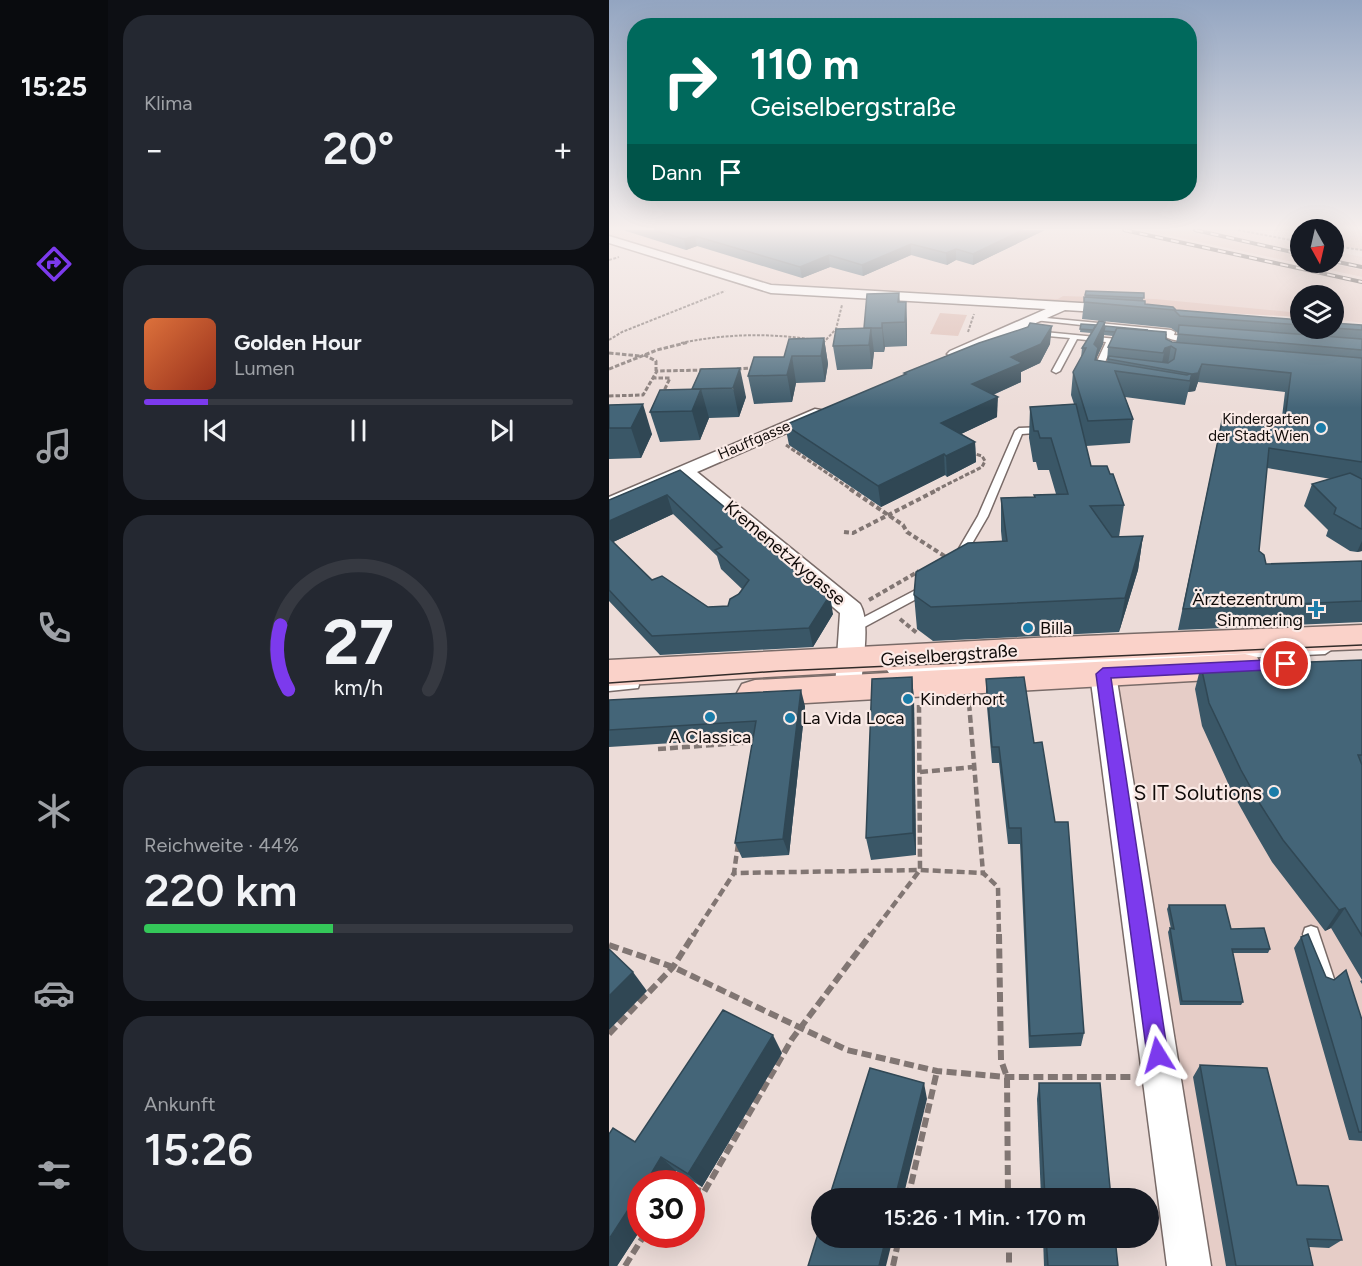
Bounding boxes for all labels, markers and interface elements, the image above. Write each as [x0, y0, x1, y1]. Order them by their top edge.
text: 110 m [750, 39, 859, 90]
icon: right [651, 42, 729, 120]
text: 15:25 [21, 70, 87, 103]
text: Geiselbergstraße [750, 90, 956, 123]
text: Klima [144, 91, 192, 115]
text: 20° [323, 121, 394, 175]
text: − [144, 130, 165, 169]
text: + [552, 130, 573, 169]
icon: arrive [714, 156, 747, 189]
text: Dann [651, 159, 702, 186]
north arrow [1290, 219, 1344, 273]
map controls [1290, 219, 1344, 339]
icon: directions [33, 243, 75, 285]
button: layers [1290, 285, 1344, 339]
text: Golden Hour [234, 329, 362, 356]
text: Lumen [234, 356, 295, 380]
place label: Kindergarten der Stadt Wien [1208, 410, 1309, 445]
icon: previous [199, 414, 232, 447]
icon: pause [342, 414, 375, 447]
icon: next [485, 414, 518, 447]
street label: Hauffgasse [715, 417, 793, 463]
marker: Kindergarten der Stadt Wien [1314, 421, 1328, 435]
icon: music [33, 425, 75, 467]
street label: Kremenetzkygasse [720, 496, 850, 610]
place label: Ärztezentrum Simmering [1192, 588, 1303, 631]
marker: Ärztezentrum Simmering [1307, 600, 1325, 618]
text: 27 [323, 605, 394, 680]
icon: phone [33, 607, 75, 649]
place label: Billa [1040, 617, 1072, 639]
marker: Billa [1021, 621, 1035, 635]
pin [1260, 638, 1311, 689]
street label: Geiselbergstraße [880, 639, 1018, 671]
icon: arrive [1269, 647, 1302, 680]
text: km/h [334, 675, 383, 700]
place label: Kinderhort [920, 688, 1005, 710]
marker: Kinderhort [901, 692, 915, 706]
place label: La Vida Loca [802, 707, 905, 729]
marker: A Classica [703, 710, 717, 724]
marker: La Vida Loca [783, 711, 797, 725]
place label: A Classica [669, 726, 751, 748]
place label: S IT Solutions [1134, 780, 1262, 805]
marker: S IT Solutions [1267, 785, 1281, 799]
icon: climate [33, 790, 75, 832]
text: Reichweite · 44% [144, 833, 299, 857]
text: 220 km [144, 863, 297, 917]
icon: car [33, 972, 75, 1014]
position arrow [1126, 1023, 1190, 1087]
text: Ankunft [144, 1092, 216, 1116]
text: 15:26 [144, 1122, 253, 1176]
icon: filters [33, 1154, 75, 1196]
speed limit sign: 30 [627, 1170, 705, 1248]
text: 15:26 · 1 Min. · 170 m [884, 1204, 1086, 1231]

